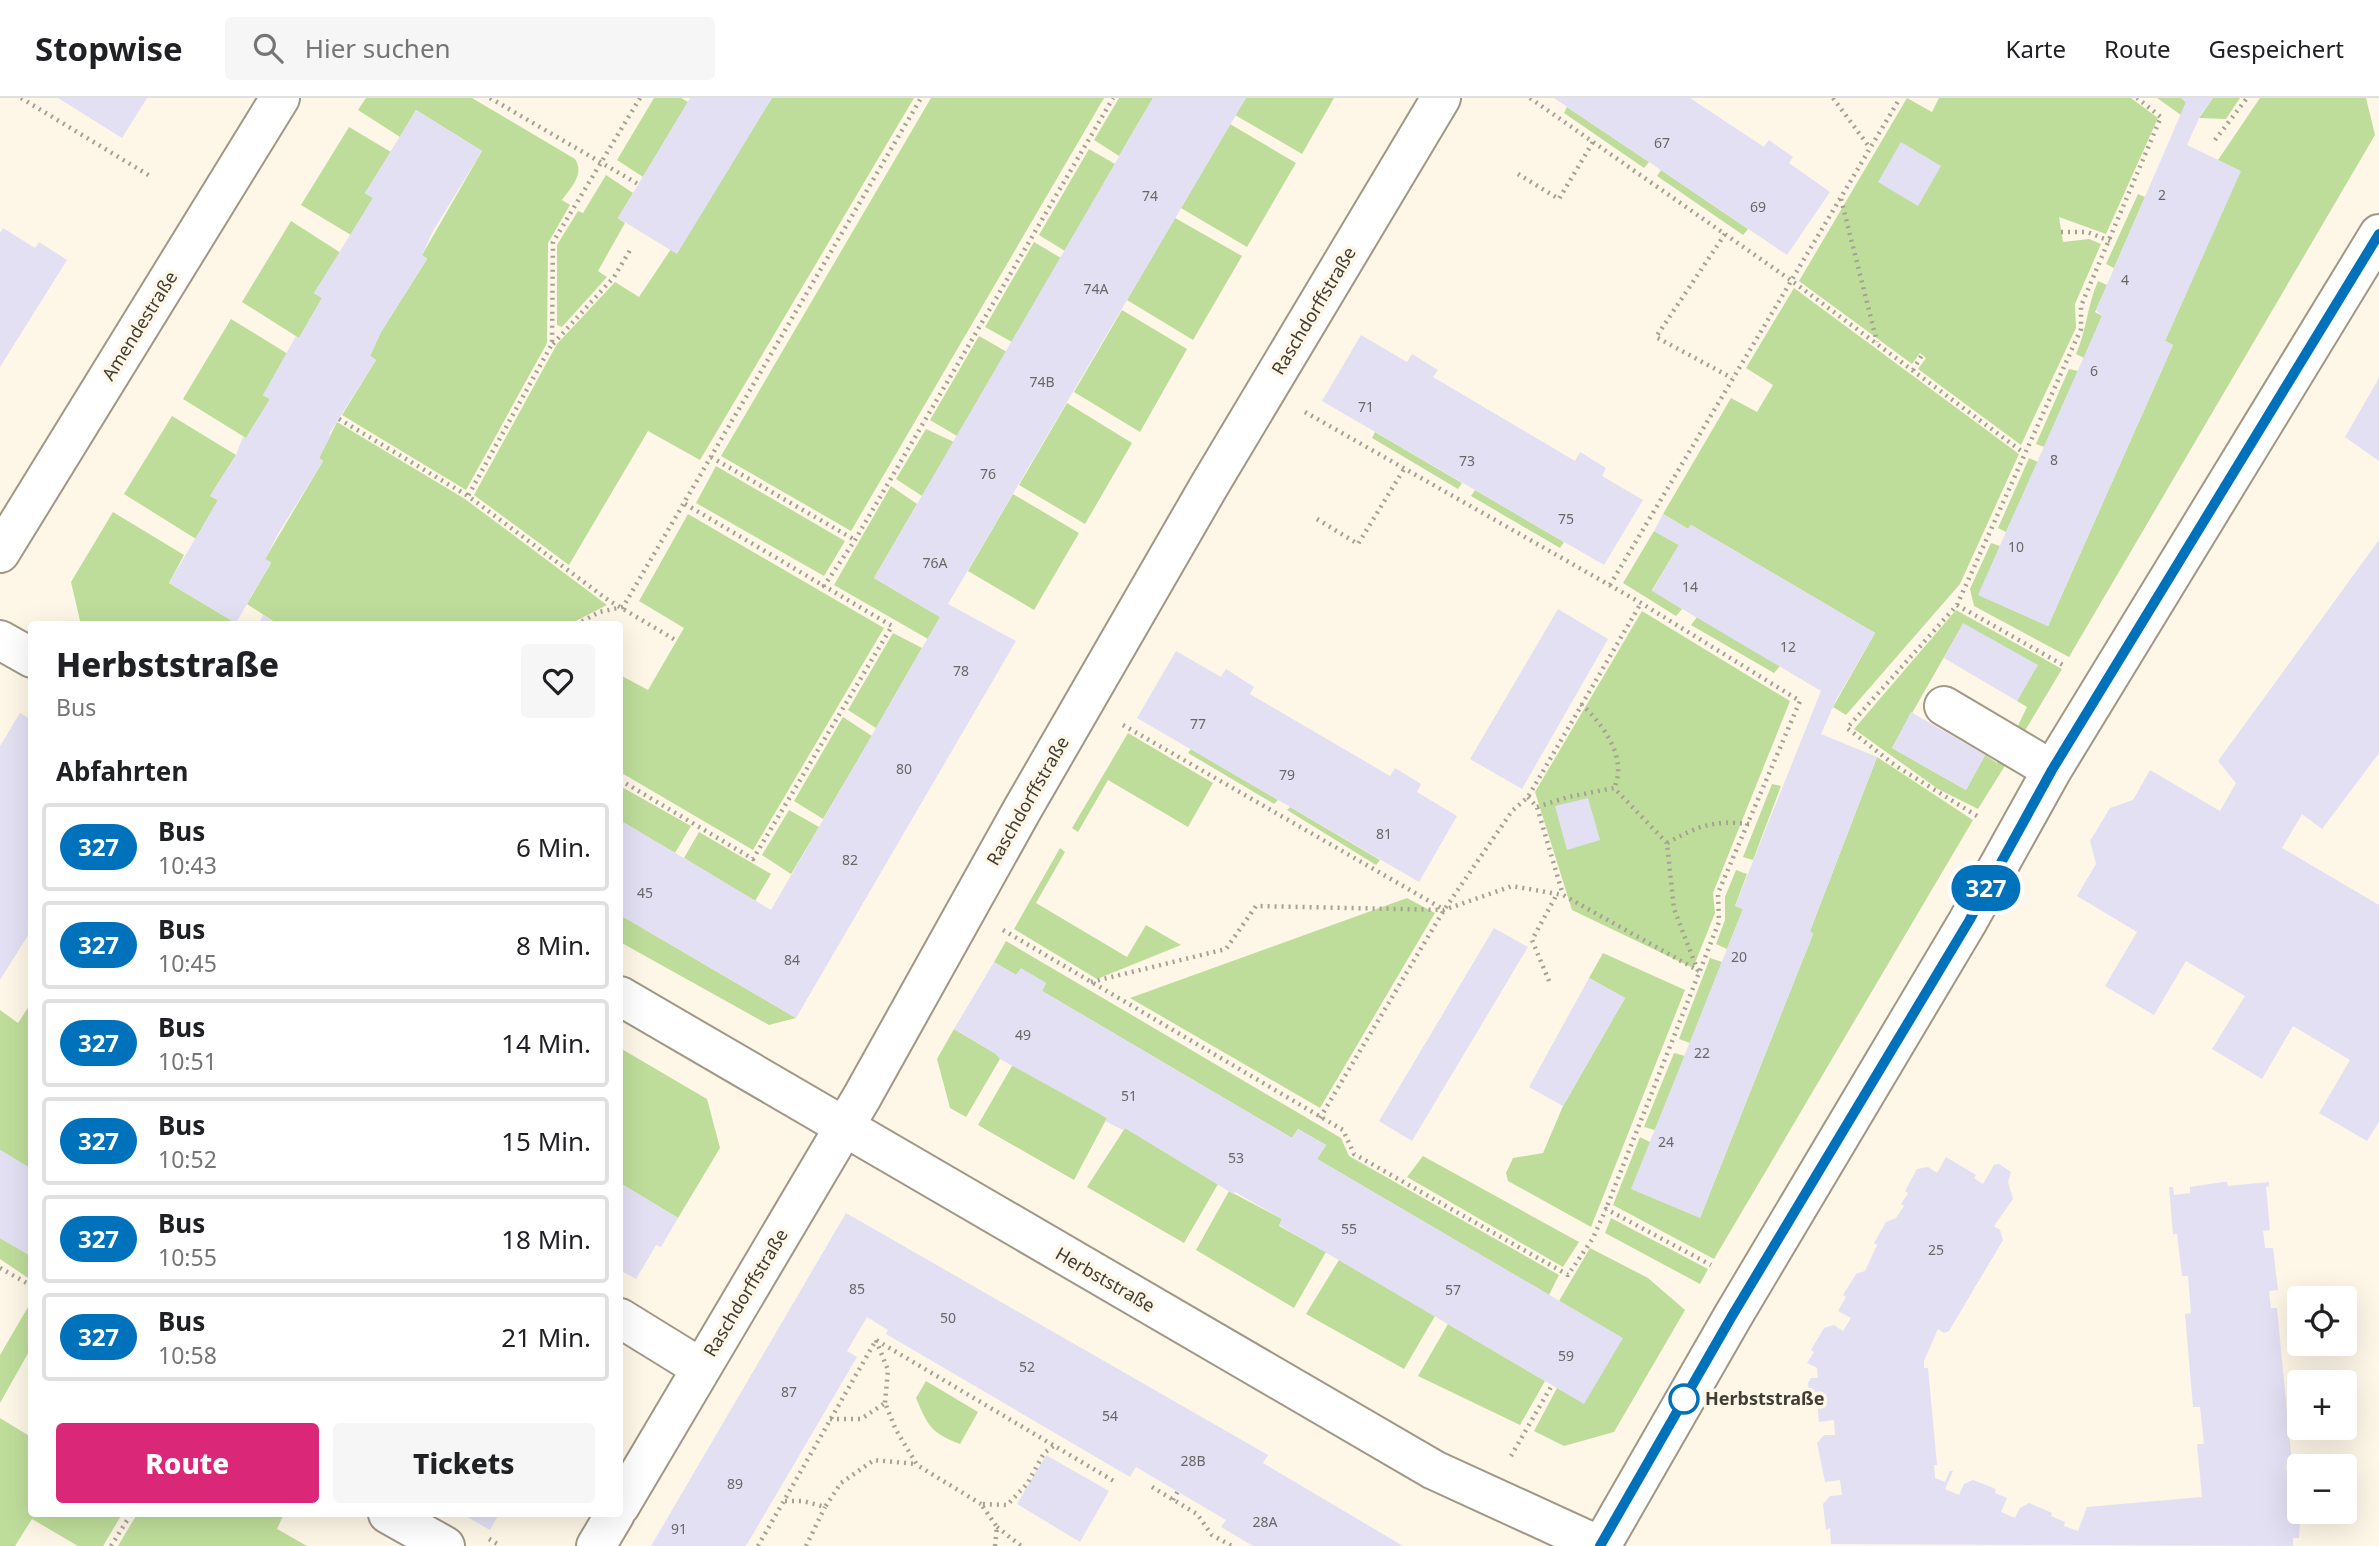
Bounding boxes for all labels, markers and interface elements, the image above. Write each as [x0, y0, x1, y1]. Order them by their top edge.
search box [225, 17, 715, 80]
text: Stopwise [35, 26, 183, 71]
icon: search [249, 29, 287, 67]
text: Hier suchen [305, 30, 451, 66]
text: Karte [2006, 32, 2066, 65]
text: Route [2104, 32, 2171, 65]
text: Gespeichert [2209, 32, 2344, 65]
house number: 67 [1654, 133, 1670, 152]
house number: 2 [2158, 185, 2166, 204]
house number: 74 [1142, 186, 1158, 205]
house number: 69 [1750, 197, 1766, 216]
street label: Raschdorffstraße [1265, 242, 1361, 379]
street label: Amendestraße [96, 266, 182, 385]
house number: 4 [2121, 270, 2129, 289]
house number: 74A [1084, 279, 1109, 298]
house number: 6 [2090, 361, 2098, 380]
house number: 74B [1029, 372, 1055, 391]
house number: 71 [1358, 397, 1374, 416]
house number: 8 [2050, 450, 2058, 469]
house number: 73 [1459, 451, 1475, 470]
house number: 76 [980, 464, 996, 483]
house number: 75 [1558, 509, 1574, 528]
house number: 10 [2008, 537, 2024, 556]
house number: 76A [923, 553, 948, 572]
house number: 14 [1682, 577, 1698, 596]
house number: 12 [1780, 637, 1796, 656]
text: Herbststraße [56, 642, 279, 687]
button: heart [521, 644, 595, 718]
house number: 78 [953, 661, 969, 680]
text: Bus [56, 691, 96, 723]
house number: 77 [1190, 714, 1206, 733]
street label: Raschdorffstraße [980, 732, 1074, 869]
text: Abfahrten [56, 753, 188, 789]
house number: 80 [896, 759, 912, 778]
house number: 79 [1279, 765, 1295, 784]
text: Bus [158, 813, 205, 849]
house number: 81 [1376, 824, 1392, 843]
text: 6 Min. [516, 829, 591, 865]
text: 327 [78, 830, 119, 863]
text: 10:43 [158, 849, 217, 881]
house number: 82 [842, 850, 858, 869]
line badge: 327 [1946, 865, 2026, 911]
text: 327 [1965, 871, 2007, 904]
house number: 45 [637, 883, 653, 902]
text: Bus [158, 911, 205, 947]
text: 8 Min. [516, 927, 591, 963]
text: 327 [78, 928, 119, 961]
text: 10:45 [158, 947, 217, 979]
house number: 20 [1731, 947, 1747, 966]
house number: 84 [784, 950, 800, 969]
text: Bus [158, 1009, 205, 1045]
text: 14 Min. [501, 1025, 591, 1061]
house number: 49 [1015, 1025, 1031, 1044]
text: 327 [78, 1026, 119, 1059]
house number: 22 [1694, 1043, 1710, 1062]
text: 10:51 [158, 1045, 217, 1077]
house number: 51 [1121, 1086, 1137, 1105]
text: Bus [158, 1107, 205, 1143]
text: 15 Min. [501, 1123, 591, 1159]
text: 327 [78, 1124, 119, 1157]
house number: 24 [1658, 1132, 1674, 1151]
text: 10:52 [158, 1143, 217, 1175]
house number: 53 [1228, 1148, 1244, 1167]
text: Bus [158, 1205, 205, 1241]
house number: 55 [1341, 1219, 1357, 1238]
text: 18 Min. [501, 1221, 591, 1257]
text: 327 [78, 1222, 119, 1255]
street label: Raschdorffstraße [697, 1224, 793, 1361]
house number: 25 [1928, 1240, 1944, 1259]
text: 10:55 [158, 1241, 217, 1273]
street label: Herbststraße [1051, 1241, 1160, 1317]
house number: 85 [849, 1279, 865, 1298]
house number: 57 [1445, 1280, 1461, 1299]
map controls [2287, 1286, 2357, 1524]
button: locate [2287, 1286, 2357, 1356]
text: Bus [158, 1303, 205, 1339]
house number: 50 [940, 1308, 956, 1327]
text: 21 Min. [501, 1319, 591, 1355]
text: 327 [78, 1320, 119, 1353]
text: 10:58 [158, 1339, 217, 1371]
house number: 59 [1558, 1346, 1574, 1365]
house number: 52 [1019, 1357, 1035, 1376]
button: + [2287, 1370, 2357, 1440]
house number: 87 [781, 1382, 797, 1401]
marker: Herbststraße [1669, 1384, 1699, 1414]
place label: Herbststraße [1705, 1386, 1825, 1410]
house number: 54 [1102, 1406, 1118, 1425]
button: Route [56, 1423, 319, 1503]
button: Tickets [333, 1423, 595, 1503]
house number: 28B [1180, 1451, 1206, 1470]
button: − [2287, 1454, 2357, 1524]
house number: 89 [727, 1474, 743, 1493]
house number: 28A [1253, 1512, 1278, 1531]
house number: 91 [671, 1519, 687, 1538]

